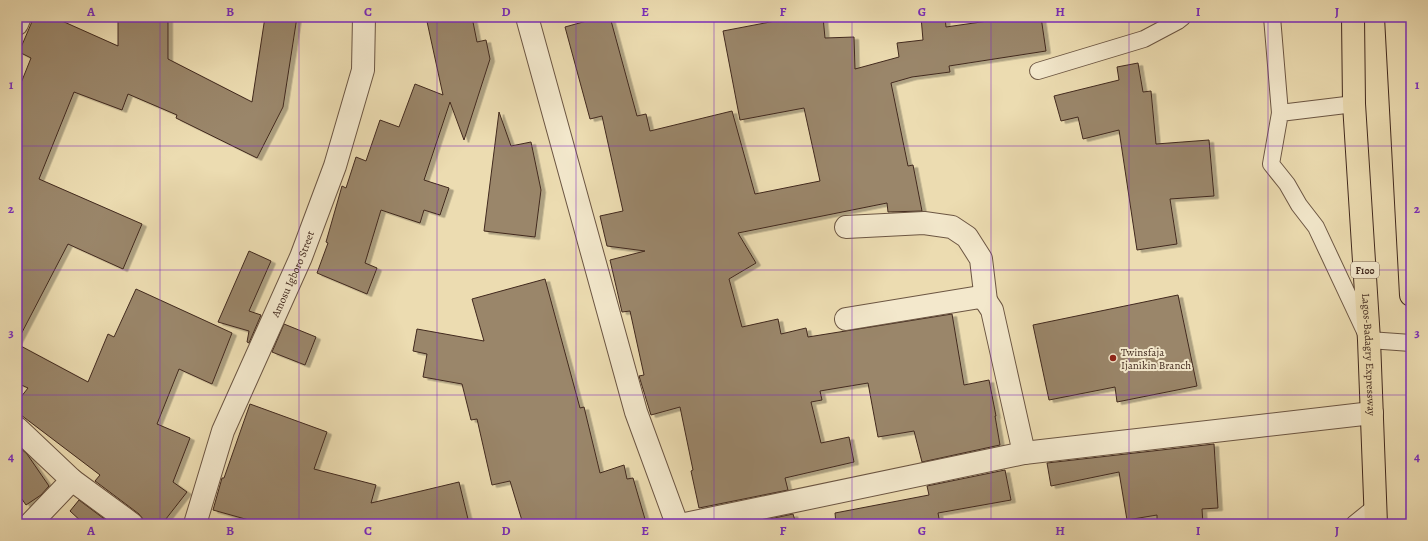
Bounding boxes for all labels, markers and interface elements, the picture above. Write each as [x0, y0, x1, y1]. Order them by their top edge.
text: A [86, 3, 96, 20]
text: B [226, 3, 234, 20]
text: C [364, 3, 372, 20]
text: D [501, 3, 511, 20]
text: E [641, 3, 649, 20]
text: F [780, 3, 787, 20]
text: G [918, 3, 926, 20]
text: H [1055, 3, 1065, 20]
text: I [1196, 3, 1201, 20]
text: J [1335, 3, 1339, 20]
text: 1 [9, 76, 14, 93]
text: 1 [1415, 76, 1420, 93]
text: 2 [8, 200, 15, 217]
text: 2 [1414, 200, 1421, 217]
street label: Amosu Igboro Street [267, 228, 318, 320]
road number: F100 [1351, 262, 1379, 278]
street label: Lagos-Badagry Expressway [1359, 293, 1379, 416]
text: 3 [8, 324, 14, 341]
text: 3 [1414, 324, 1420, 341]
place label: Twinsfaja Ijanikin Branch [1121, 345, 1191, 373]
marker: Twinsfaja Ijanikin Branch [1108, 353, 1118, 363]
text: 4 [8, 448, 14, 465]
text: 4 [1414, 448, 1420, 465]
text: A [86, 522, 96, 539]
text: B [226, 522, 234, 539]
text: C [364, 522, 372, 539]
text: D [501, 522, 511, 539]
text: E [641, 522, 649, 539]
text: F [780, 522, 787, 539]
text: G [918, 522, 926, 539]
text: H [1055, 522, 1065, 539]
text: I [1196, 522, 1201, 539]
text: J [1335, 522, 1339, 539]

